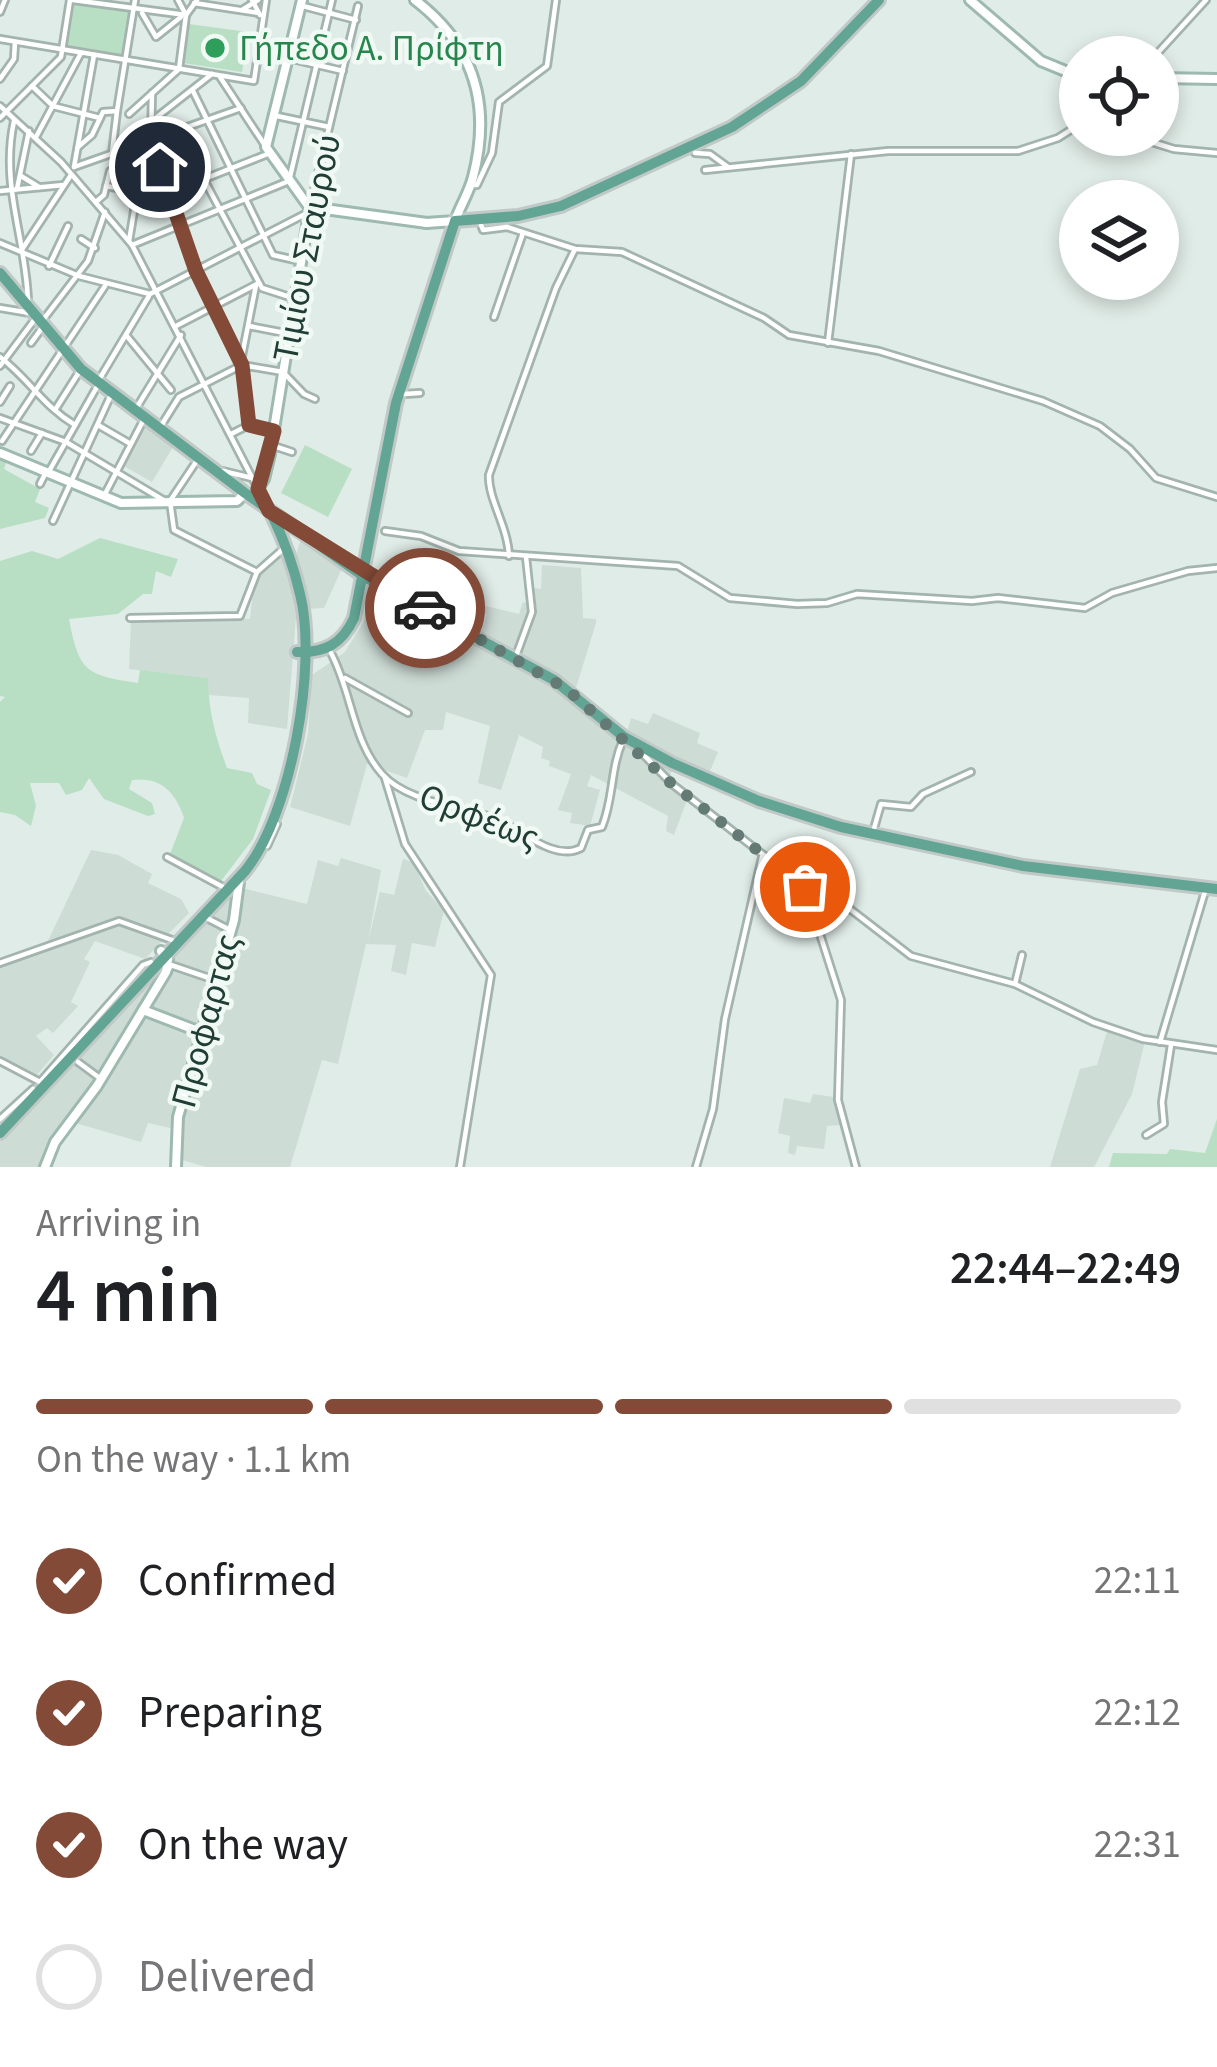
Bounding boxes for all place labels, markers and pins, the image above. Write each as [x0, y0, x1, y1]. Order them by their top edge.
place label: Γήπεδο Α. Πρίφτη [239, 23, 504, 74]
marker: Γήπεδο Α. Πρίφτη [202, 35, 228, 61]
pin [109, 116, 211, 218]
pin [754, 836, 856, 938]

